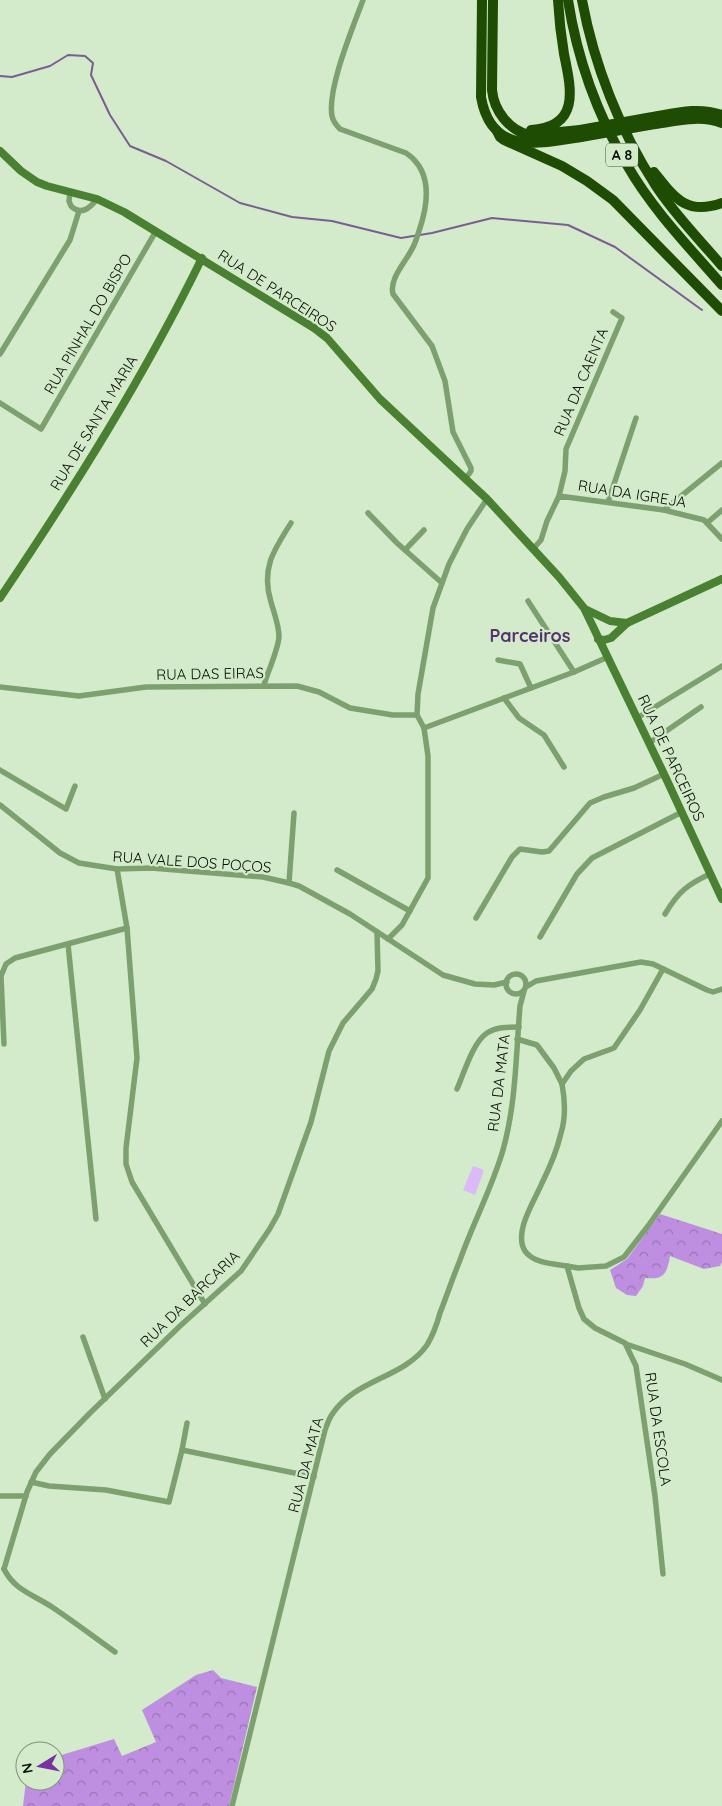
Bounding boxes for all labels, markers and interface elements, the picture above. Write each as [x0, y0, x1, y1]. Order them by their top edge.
road number: A 8 [606, 144, 638, 166]
street label: RUA DE PARCEIROS [214, 245, 340, 336]
street label: RUA PINHAL DO BISPO [40, 250, 136, 397]
street label: RUA DA CAENTA [549, 325, 612, 439]
street label: RUA DE SANTA MARIA [46, 351, 142, 494]
street label: RUA DA IGREJA [577, 476, 688, 511]
district label: Parceiros [489, 624, 571, 647]
street label: RUA DAS EIRAS [156, 663, 264, 684]
street label: RUA DE PARCEIROS [634, 691, 709, 824]
street label: RUA VALE DOS POÇOS [112, 846, 272, 877]
street label: RUA DA MATA [483, 1033, 514, 1133]
street label: RUA DA BARCARIA [136, 1246, 244, 1351]
street label: RUA DA ESCOLA [641, 1371, 676, 1487]
street label: RUA DA MATA [284, 1415, 327, 1515]
north arrow [15, 1741, 65, 1791]
text: N [17, 1762, 37, 1775]

